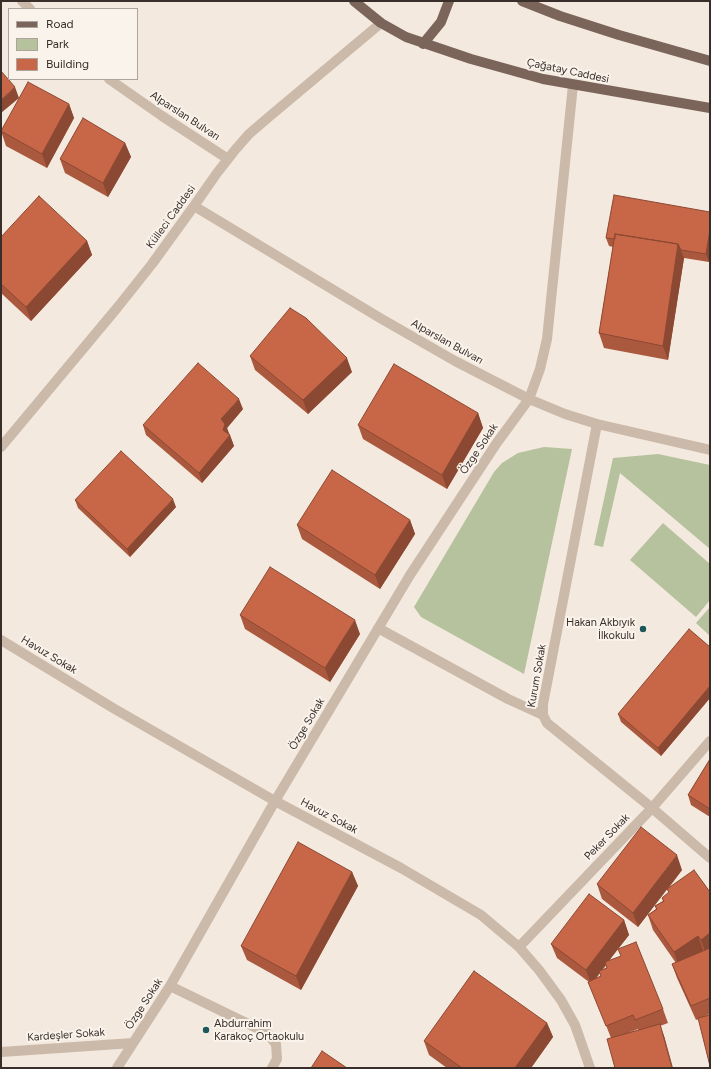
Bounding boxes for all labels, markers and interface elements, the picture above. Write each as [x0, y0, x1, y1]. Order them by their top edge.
legend [8, 8, 138, 80]
text: Road [46, 17, 74, 31]
text: Park [46, 37, 69, 51]
street label: Çağatay Caddesi [526, 56, 610, 86]
text: Building [46, 57, 89, 71]
street label: Alparslan Bulvarı [148, 89, 222, 143]
street label: Külleci Caddesi [144, 183, 198, 251]
street label: Alparslan Bulvarı [409, 317, 485, 367]
street label: Özge Sokak [457, 421, 501, 477]
place label: Hakan Akbıyık İlkokulu [566, 616, 635, 642]
marker: Hakan Akbıyık İlkokulu [638, 624, 648, 634]
street label: Havuz Sokak [19, 633, 79, 677]
street label: Kurum Sokak [525, 643, 549, 709]
street label: Özge Sokak [286, 696, 328, 752]
street label: Havuz Sokak [298, 795, 360, 837]
street label: Peker Sokak [582, 811, 632, 863]
street label: Özge Sokak [123, 976, 165, 1032]
place label: Abdurrahim Karakoç Ortaokulu [214, 1017, 304, 1043]
marker: Abdurrahim Karakoç Ortaokulu [201, 1025, 211, 1035]
street label: Kardeşler Sokak [27, 1026, 105, 1044]

